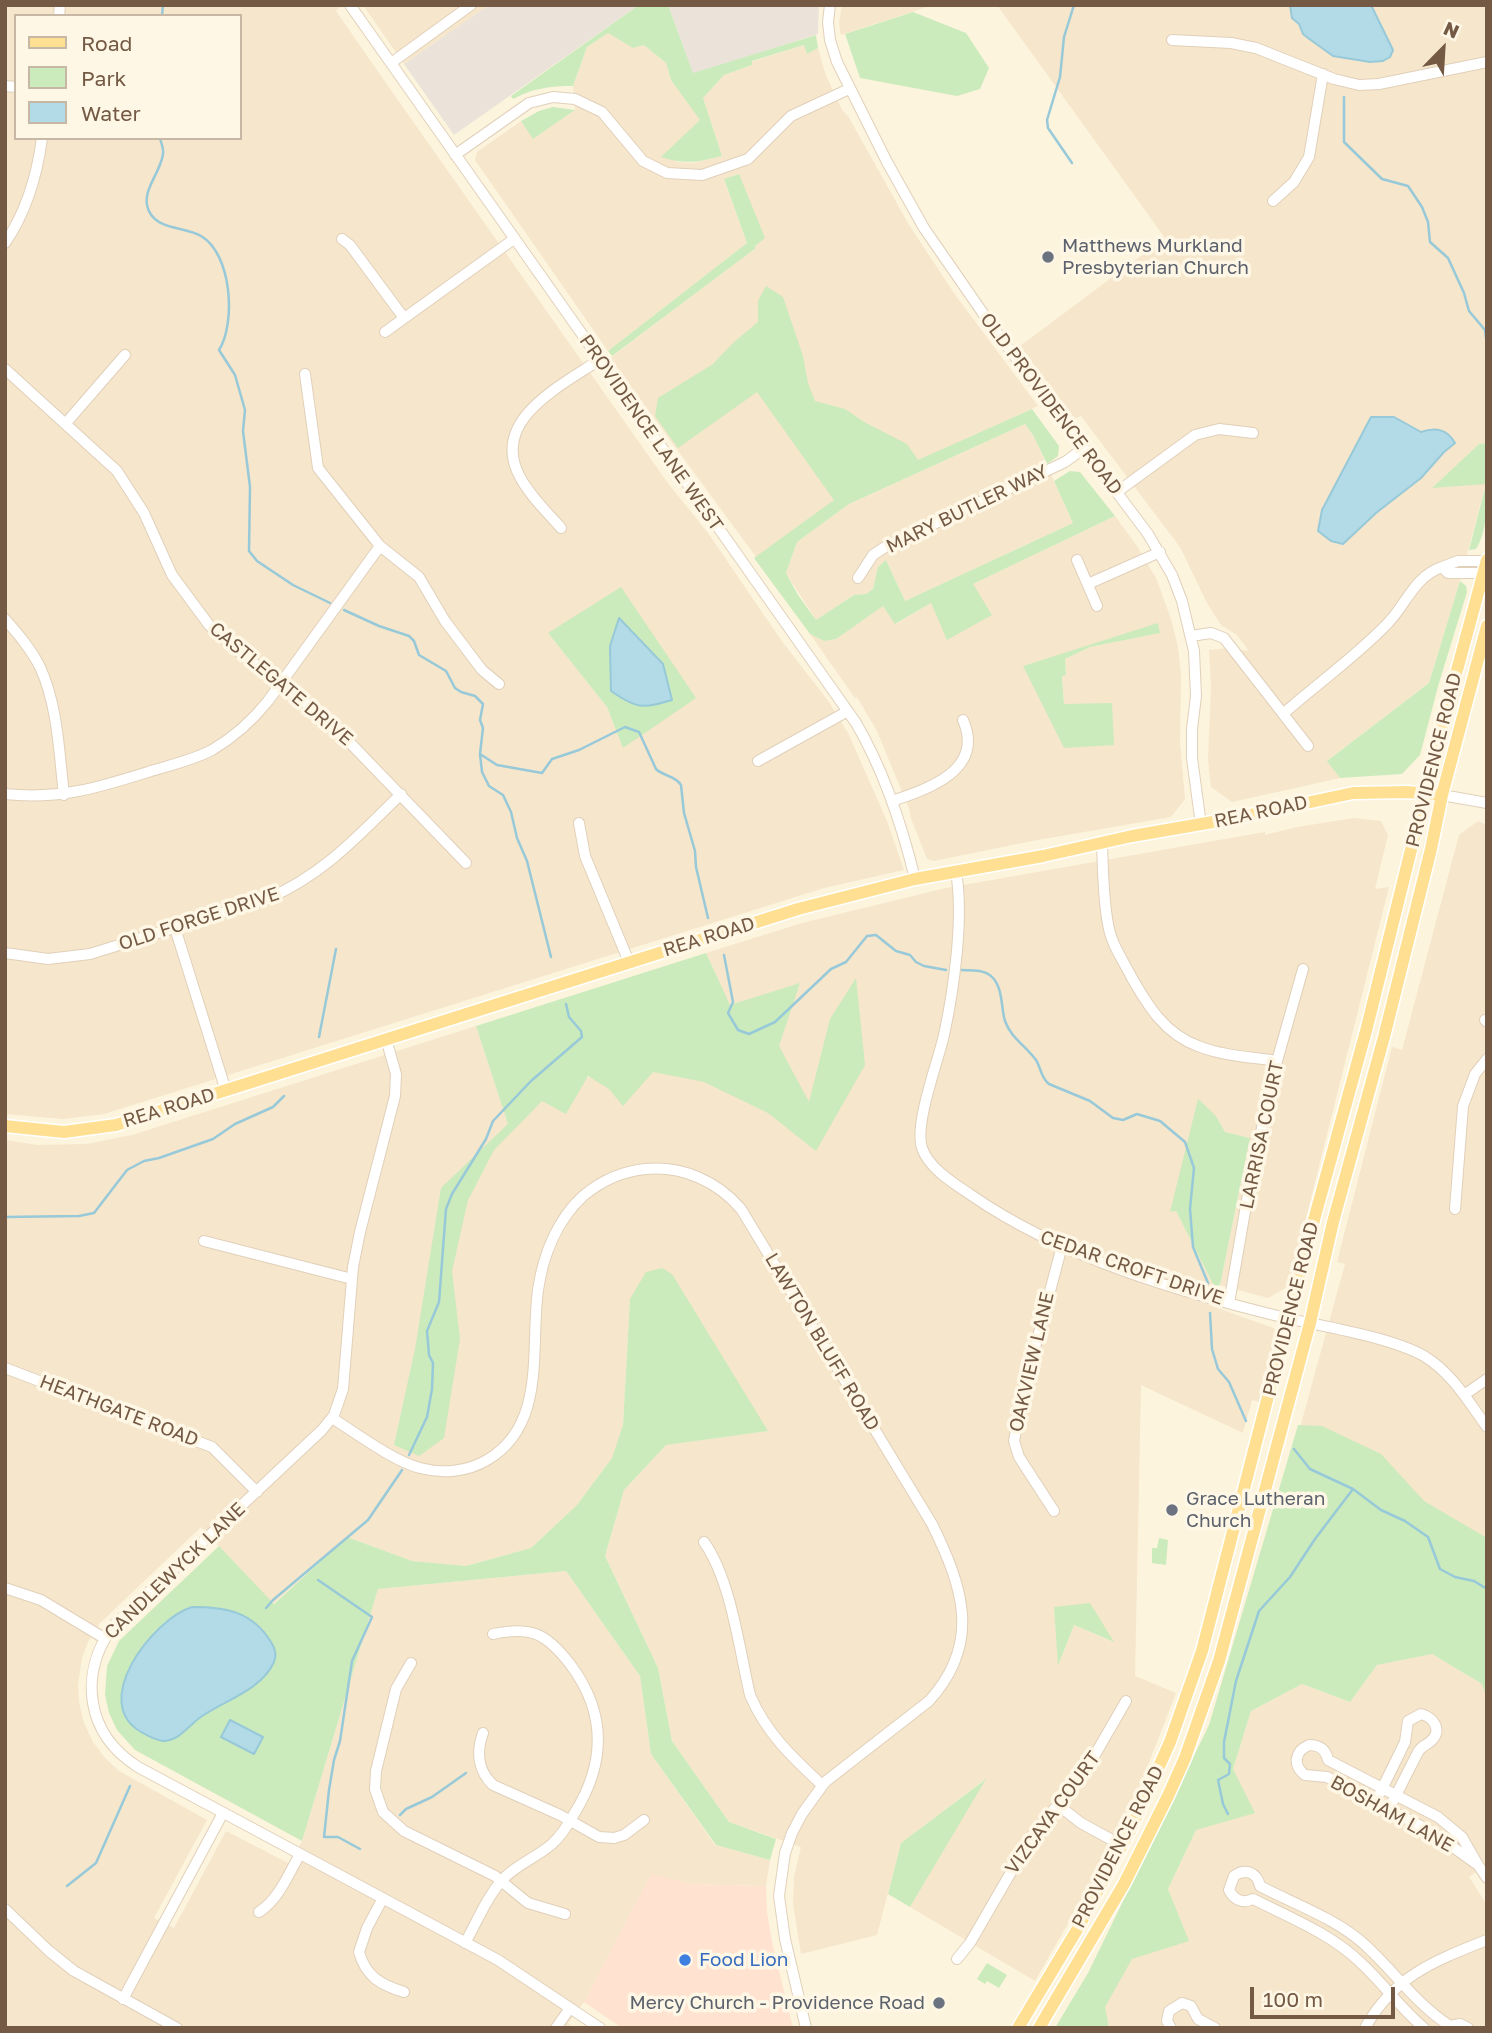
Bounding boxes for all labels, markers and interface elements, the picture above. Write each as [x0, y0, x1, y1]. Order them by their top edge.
legend [14, 14, 242, 140]
north arrow [1408, 14, 1478, 84]
text: N [1440, 16, 1463, 43]
text: Road [81, 30, 132, 56]
text: Park [81, 65, 126, 91]
text: Water [81, 100, 141, 126]
place label: Matthews Murkland Presbyterian Church [1062, 235, 1249, 279]
marker: Matthews Murkland Presbyterian Church [1040, 249, 1056, 265]
street label: OLD PROVIDENCE ROAD [975, 309, 1127, 499]
street label: PROVIDENCE LANE WEST [574, 330, 728, 536]
street label: MARY BUTLER WAY [883, 460, 1051, 558]
street label: CASTLEGATE DRIVE [205, 617, 357, 751]
street label: PROVIDENCE ROAD [1401, 670, 1467, 850]
street label: REA ROAD [1212, 791, 1310, 833]
street label: OLD FORGE DRIVE [116, 882, 282, 956]
street label: REA ROAD [660, 912, 758, 962]
street label: LARRISA COURT [1235, 1059, 1289, 1211]
street label: REA ROAD [120, 1083, 218, 1133]
street label: PROVIDENCE ROAD [1258, 1219, 1324, 1399]
street label: CEDAR CROFT DRIVE [1037, 1226, 1227, 1310]
street label: LAWTON BLUFF ROAD [760, 1249, 884, 1435]
street label: OAKVIEW LANE [1005, 1290, 1059, 1434]
street label: HEATHGATE ROAD [36, 1370, 202, 1452]
place label: Grace Lutheran Church [1186, 1488, 1325, 1532]
street label: CANDLEWYCK LANE [100, 1498, 250, 1644]
marker: Grace Lutheran Church [1164, 1502, 1180, 1518]
street label: VIZCAYA COURT [1001, 1747, 1105, 1879]
street label: PROVIDENCE ROAD [1067, 1762, 1169, 1932]
street label: BOSHAM LANE [1326, 1771, 1458, 1857]
place label: Food Lion [699, 1949, 788, 1971]
marker: Food Lion [677, 1952, 693, 1968]
scale bar [1254, 1974, 1399, 2018]
text: 100 m [1263, 1986, 1323, 2012]
place label: Mercy Church - Providence Road [629, 1992, 925, 2014]
marker: Mercy Church - Providence Road [931, 1995, 947, 2011]

